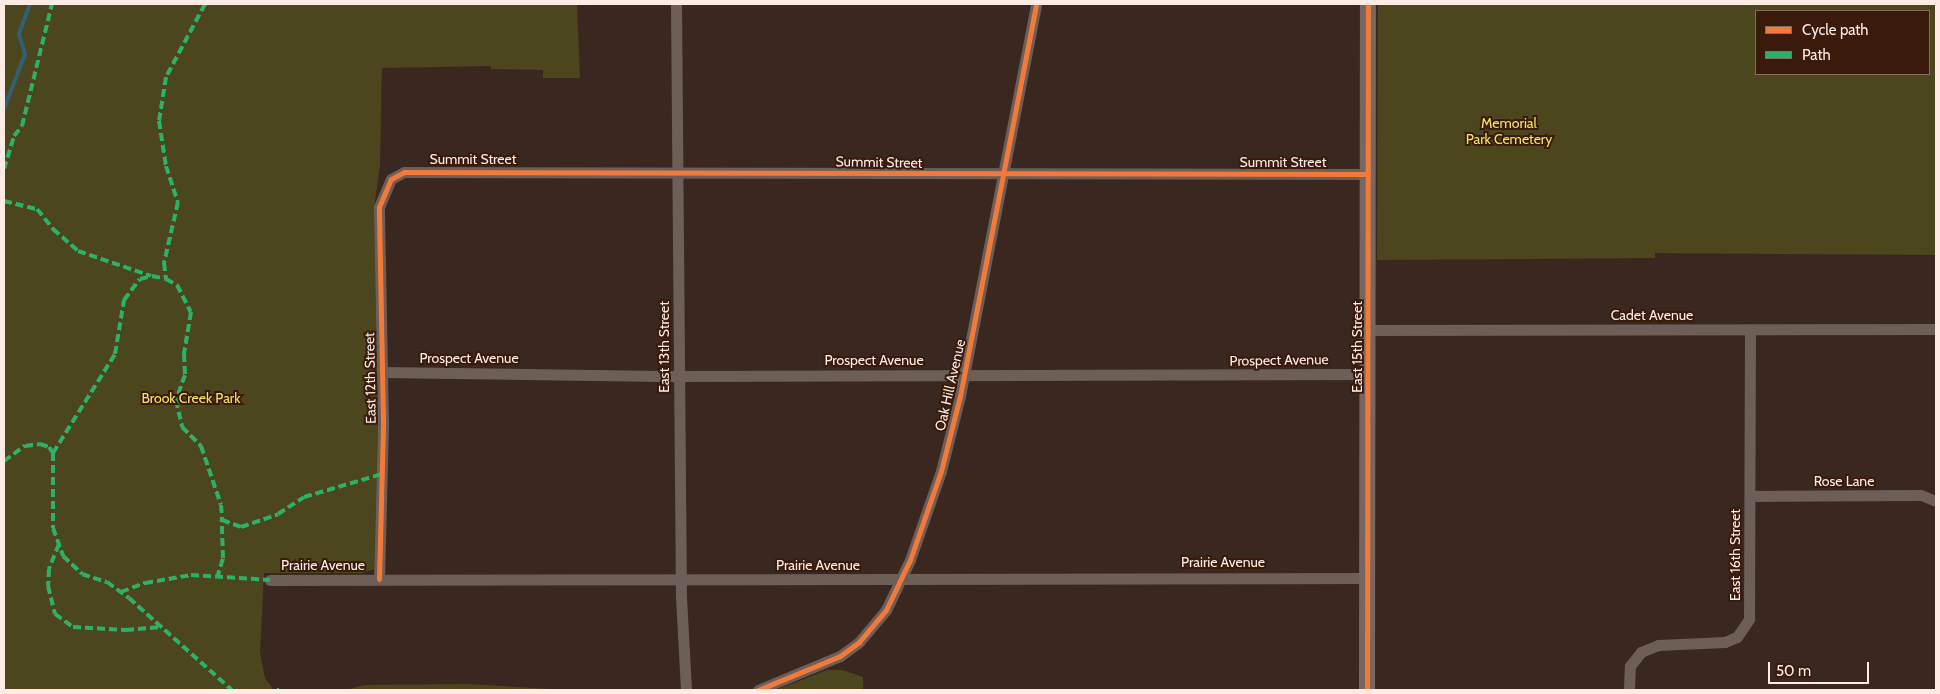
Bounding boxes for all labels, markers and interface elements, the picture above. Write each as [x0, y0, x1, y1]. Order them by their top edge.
legend [1755, 10, 1930, 75]
text: Cycle path [1802, 21, 1868, 39]
text: Path [1802, 46, 1831, 64]
park label: Memorial Park Cemetery [1466, 115, 1552, 148]
street label: Summit Street [430, 151, 516, 167]
street label: Summit Street [835, 153, 923, 171]
street label: Summit Street [1240, 154, 1326, 170]
street label: East 13th Street [656, 301, 672, 393]
street label: East 15th Street [1349, 301, 1365, 393]
street label: Cadet Avenue [1611, 307, 1693, 323]
street label: East 12th Street [361, 332, 379, 424]
street label: Oak Hill Avenue [931, 337, 969, 433]
street label: Prospect Avenue [419, 350, 519, 366]
street label: Prospect Avenue [1229, 351, 1329, 369]
street label: Prospect Avenue [824, 352, 924, 368]
park label: Brook Creek Park [141, 390, 241, 406]
street label: Rose Lane [1814, 473, 1874, 489]
street label: East 16th Street [1727, 509, 1743, 601]
street label: Prairie Avenue [1181, 554, 1265, 570]
street label: Prairie Avenue [281, 557, 365, 573]
street label: Prairie Avenue [776, 557, 860, 573]
scale bar [1770, 652, 1871, 684]
text: 50 m [1776, 662, 1811, 680]

